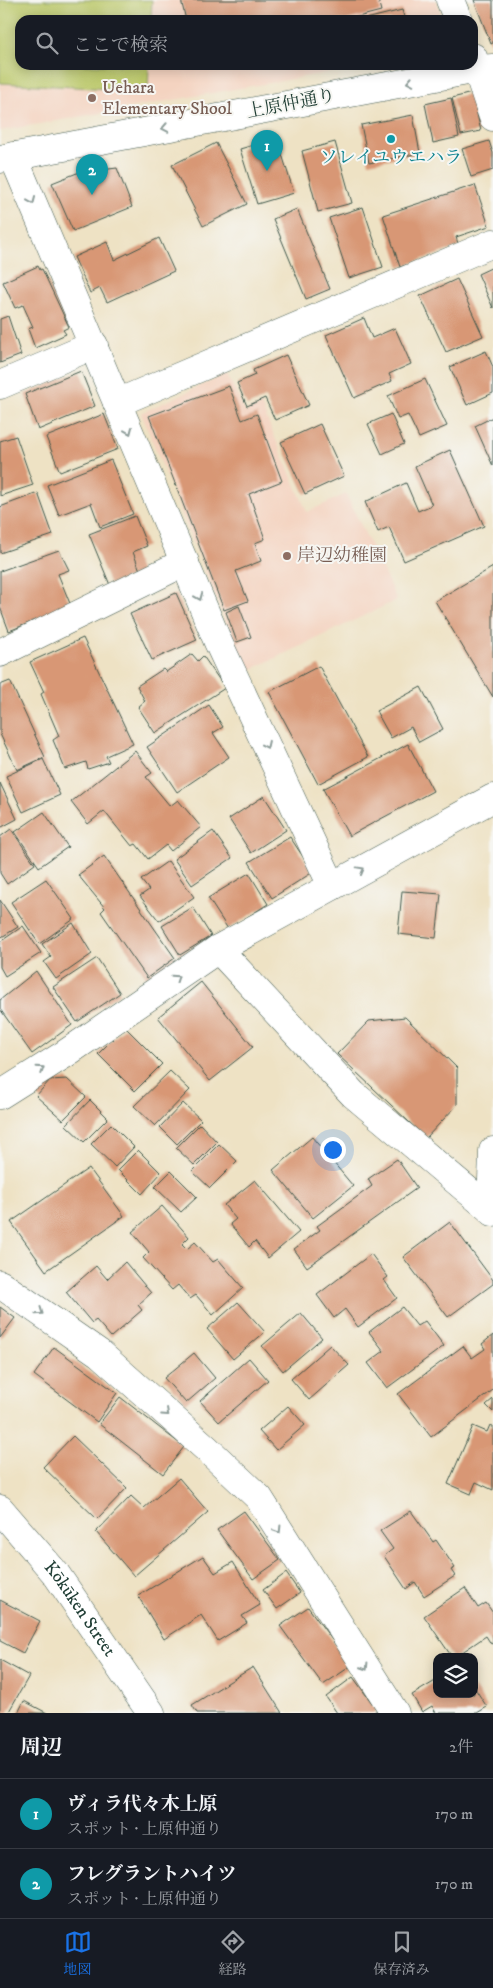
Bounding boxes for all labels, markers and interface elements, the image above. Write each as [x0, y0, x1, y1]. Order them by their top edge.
search box [15, 15, 478, 70]
icon: search [33, 29, 61, 57]
text: ここで検索 [73, 34, 168, 57]
one-way arrow [406, 76, 415, 86]
place label: Uehara Elementary Shool [102, 77, 233, 120]
street label: 上原仲通り [245, 85, 337, 123]
marker: Uehara Elementary Shool [86, 92, 98, 104]
one-way arrow [160, 122, 169, 132]
pin: 1 [251, 130, 283, 171]
marker: ソレイユウエハラ [385, 133, 397, 145]
place label: ソレイユウエハラ [320, 147, 462, 169]
pin: 2 [76, 154, 108, 195]
one-way arrow [26, 196, 37, 205]
one-way arrow [123, 426, 133, 435]
place label: 岸辺幼稚園 [297, 545, 387, 567]
marker: 岸辺幼稚園 [281, 550, 293, 562]
one-way arrow [193, 592, 204, 601]
one-way arrow [260, 740, 270, 749]
one-way arrow [356, 866, 365, 876]
one-way arrow [170, 975, 179, 984]
one-way arrow [35, 1066, 45, 1075]
your location [320, 1137, 346, 1163]
one-way arrow [34, 1306, 44, 1315]
one-way arrow [161, 1407, 170, 1416]
one-way arrow [272, 1524, 282, 1533]
street label: Kōkūken Street [39, 1557, 120, 1661]
map controls [433, 1653, 478, 1698]
button: layers [433, 1653, 478, 1698]
one-way arrow [359, 1661, 369, 1670]
text: 周辺 [20, 1735, 62, 1761]
text: 2件 [449, 1737, 473, 1757]
text: ヴィラ代々木上原 [67, 1793, 218, 1816]
text: 1 [33, 1804, 39, 1824]
text: 170 m [435, 1804, 473, 1824]
text: スポット · 上原仲通り [67, 1819, 222, 1839]
text: フレグラントハイツ [67, 1863, 236, 1886]
text: 2 [32, 1874, 40, 1894]
text: 170 m [435, 1874, 473, 1894]
text: スポット · 上原仲通り [67, 1889, 222, 1909]
tab: 地図 [64, 1928, 92, 1979]
tab: 経路 [219, 1928, 247, 1979]
tab: 保存済み [374, 1928, 430, 1979]

